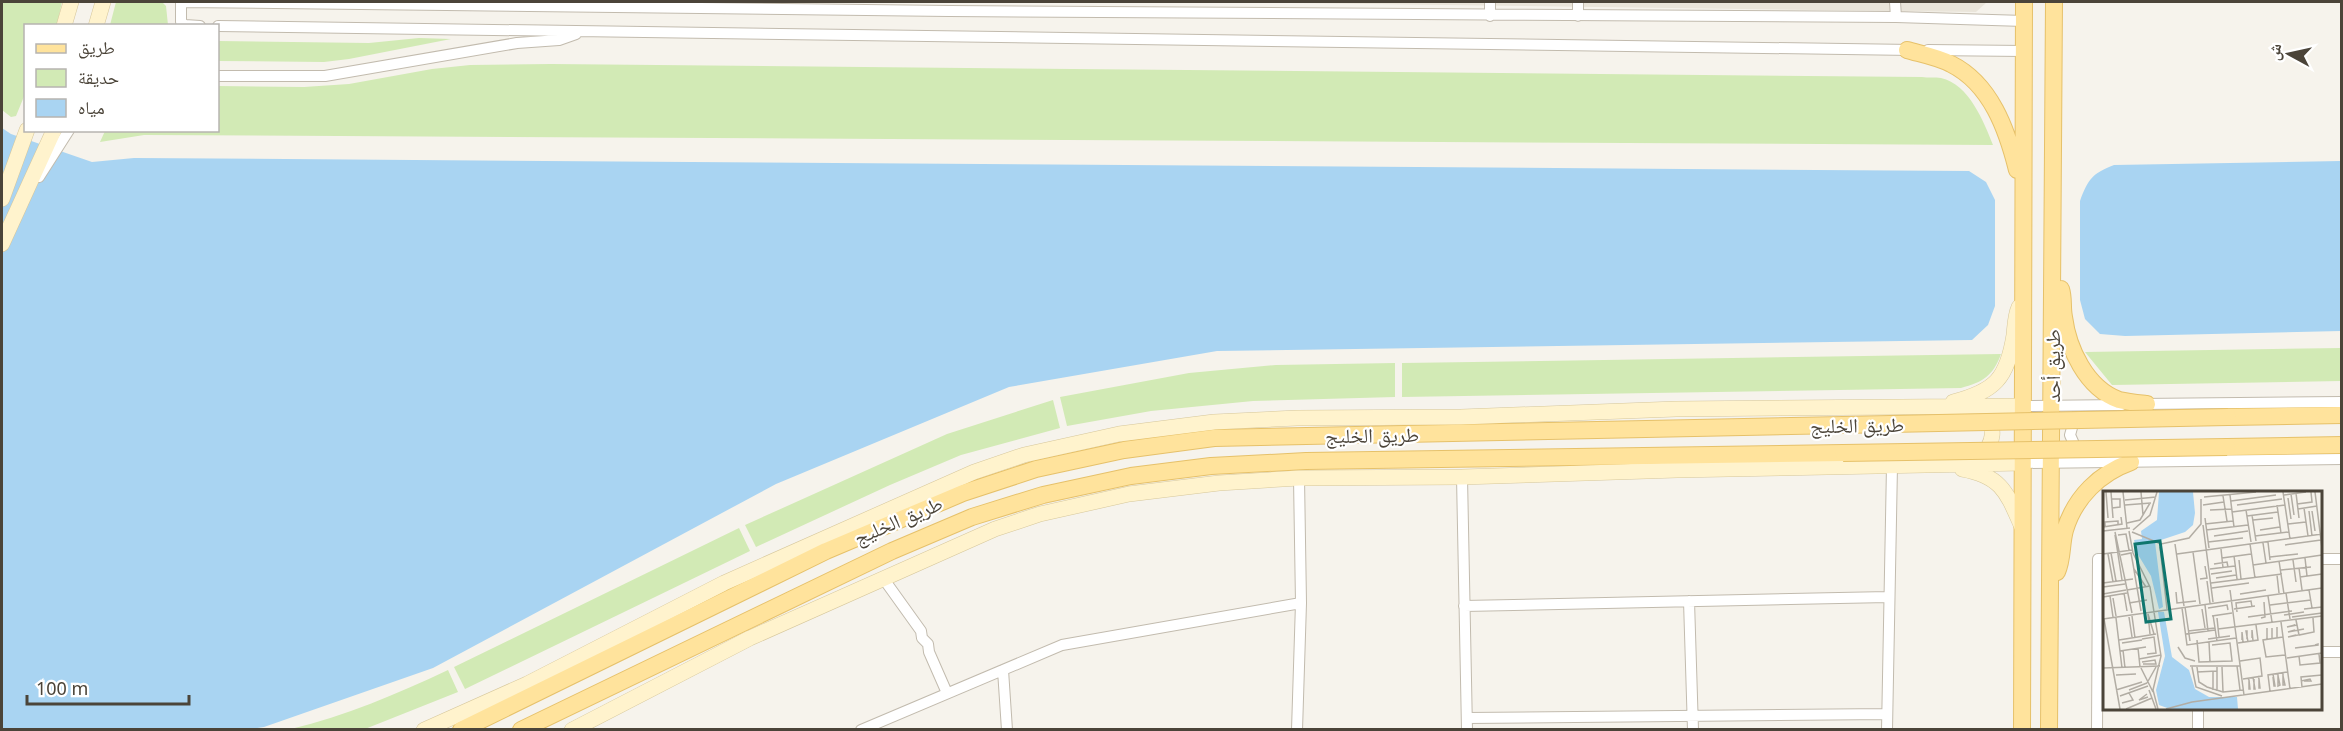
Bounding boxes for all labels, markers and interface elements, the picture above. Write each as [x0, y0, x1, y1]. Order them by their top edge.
legend [24, 24, 219, 132]
north arrow [2259, 24, 2319, 84]
text: طريق [78, 35, 115, 59]
text: ش [2262, 42, 2286, 62]
text: حديقة [78, 65, 119, 89]
text: مياه [78, 95, 105, 119]
street label: طريق أحد [2039, 329, 2066, 403]
street label: طريق الخليج [1810, 411, 1904, 439]
street label: طريق الخليج [1325, 421, 1419, 449]
street label: طريق الخليج [849, 489, 947, 551]
inset map [2103, 491, 2322, 710]
scale bar [27, 668, 189, 706]
text: 100 m [36, 676, 88, 700]

